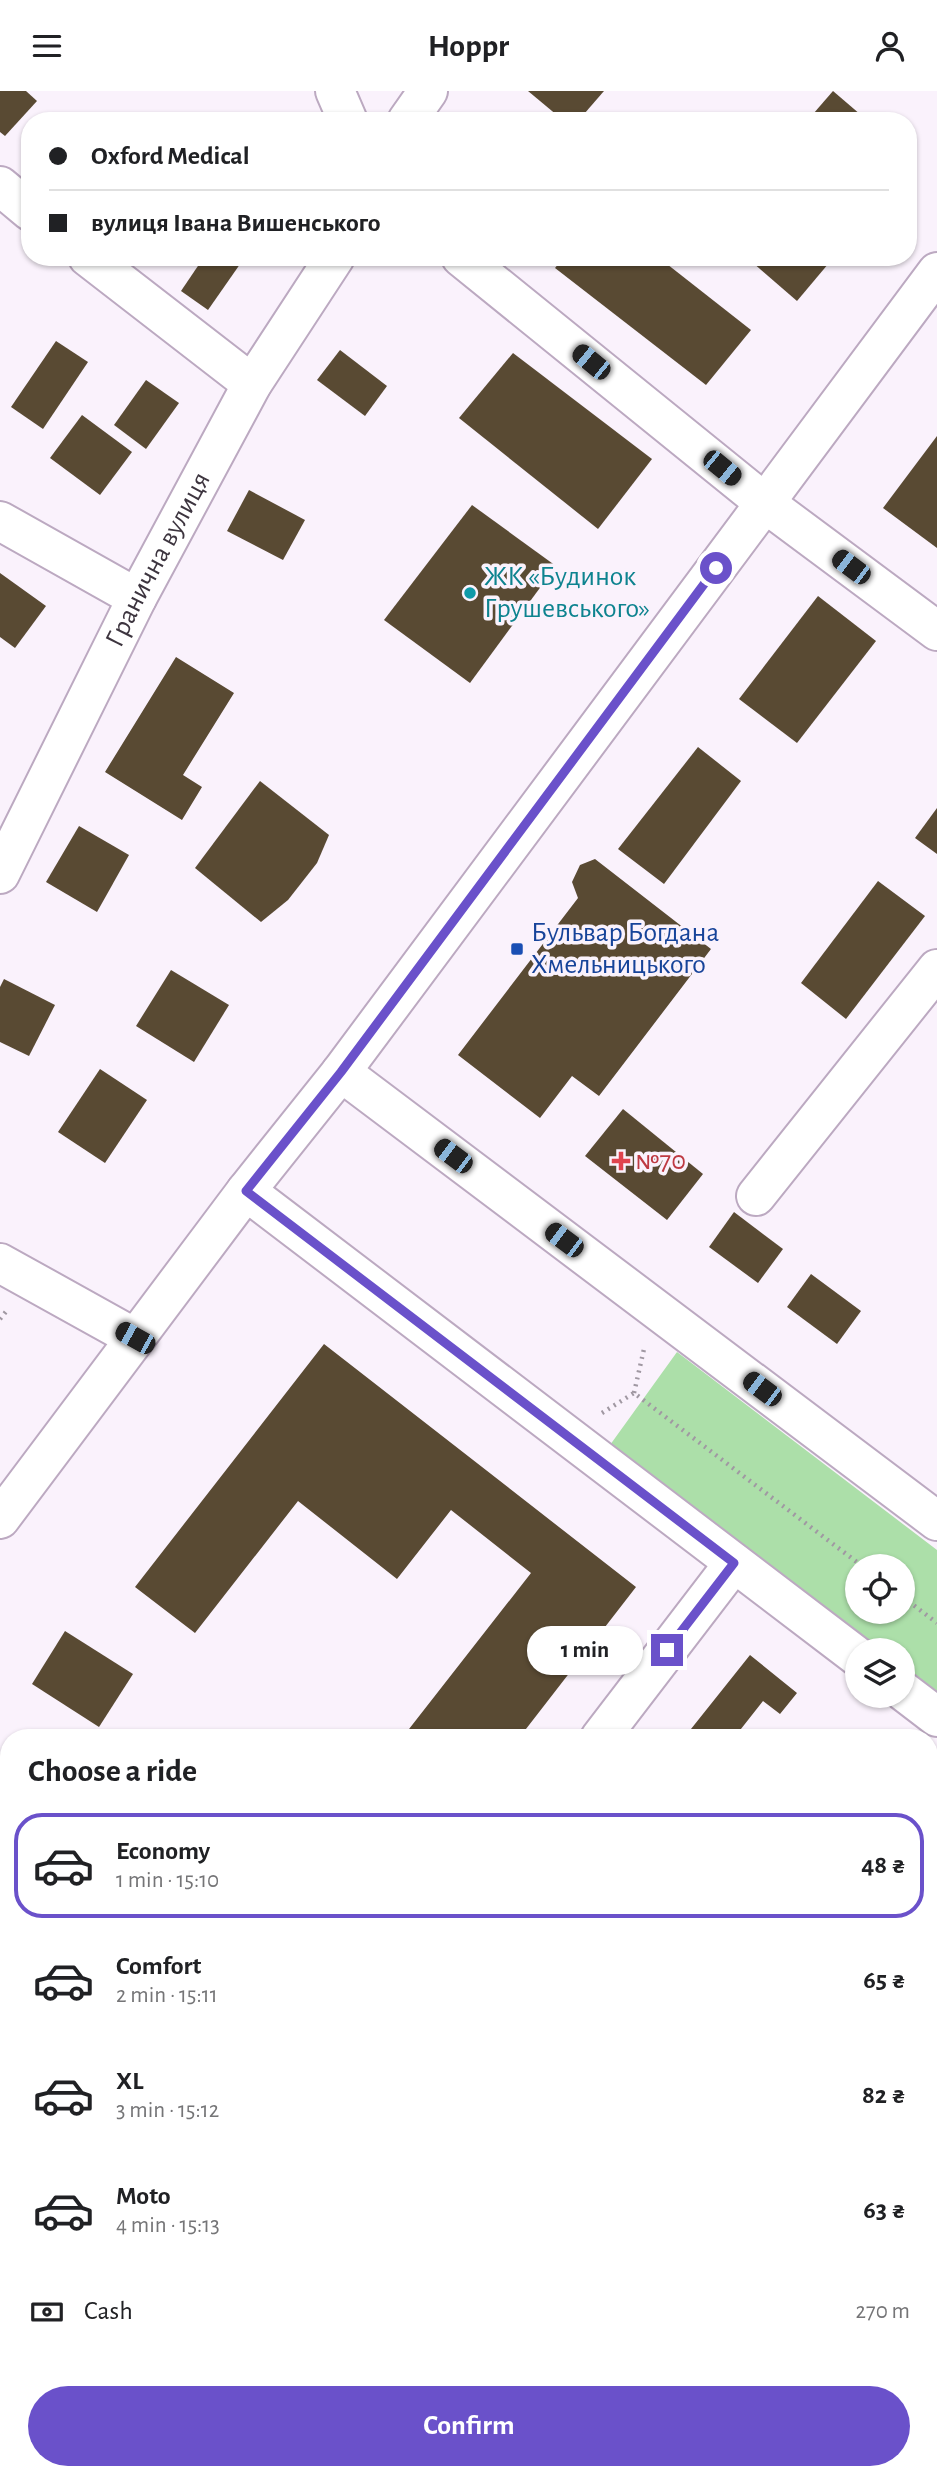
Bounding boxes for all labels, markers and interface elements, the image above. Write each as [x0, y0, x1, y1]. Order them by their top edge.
icon: menu [28, 27, 66, 65]
icon: person [871, 27, 909, 65]
text: Hoppr [428, 30, 509, 62]
text: Oxford Medical [91, 143, 249, 169]
text: вулиця Івана Вишенського [91, 210, 380, 236]
car [569, 341, 614, 383]
car [700, 447, 745, 489]
street label: Гранична вулиця [101, 467, 216, 652]
car [828, 546, 875, 588]
route start [700, 552, 732, 584]
place label: ЖК «Будинок Грушевського» [484, 563, 650, 623]
marker: ЖК «Будинок Грушевського» [462, 585, 478, 601]
place label: Бульвар Богдана Хмельницького [531, 919, 719, 979]
marker: Бульвар Богдана Хмельницького [509, 941, 525, 957]
car [430, 1135, 477, 1177]
place label: №70 [635, 1147, 686, 1175]
marker: №70 [613, 1153, 629, 1169]
car [541, 1219, 588, 1261]
car [112, 1319, 159, 1357]
car [739, 1368, 786, 1410]
map controls [845, 1554, 915, 1708]
button: locate [845, 1554, 915, 1624]
callout: 1 min [527, 1625, 642, 1675]
route end [651, 1634, 683, 1666]
button: layers [845, 1638, 915, 1708]
text: 1 min [561, 1639, 609, 1662]
text: Choose a ride [28, 1755, 197, 1787]
icon: car [32, 1834, 95, 1897]
text: Economy [116, 1838, 210, 1864]
text: 48 ₴ [861, 1852, 906, 1878]
text: 1 min · 15:10 [116, 1869, 219, 1892]
icon: car [32, 1949, 95, 2012]
text: Comfort [116, 1953, 201, 1979]
text: 65 ₴ [863, 1967, 906, 1993]
text: 2 min · 15:11 [116, 1984, 218, 2007]
icon: car [32, 2064, 95, 2127]
text: XL [116, 2068, 143, 2094]
text: 82 ₴ [862, 2082, 906, 2108]
text: 3 min · 15:12 [116, 2099, 219, 2122]
icon: car [32, 2179, 95, 2242]
text: Moto [116, 2183, 171, 2209]
text: 63 ₴ [863, 2197, 906, 2223]
text: 4 min · 15:13 [116, 2214, 220, 2237]
icon: cash [28, 2293, 66, 2331]
text: Cash [84, 2298, 133, 2324]
text: 270 m [856, 2300, 910, 2323]
button: Confirm [28, 2386, 910, 2466]

